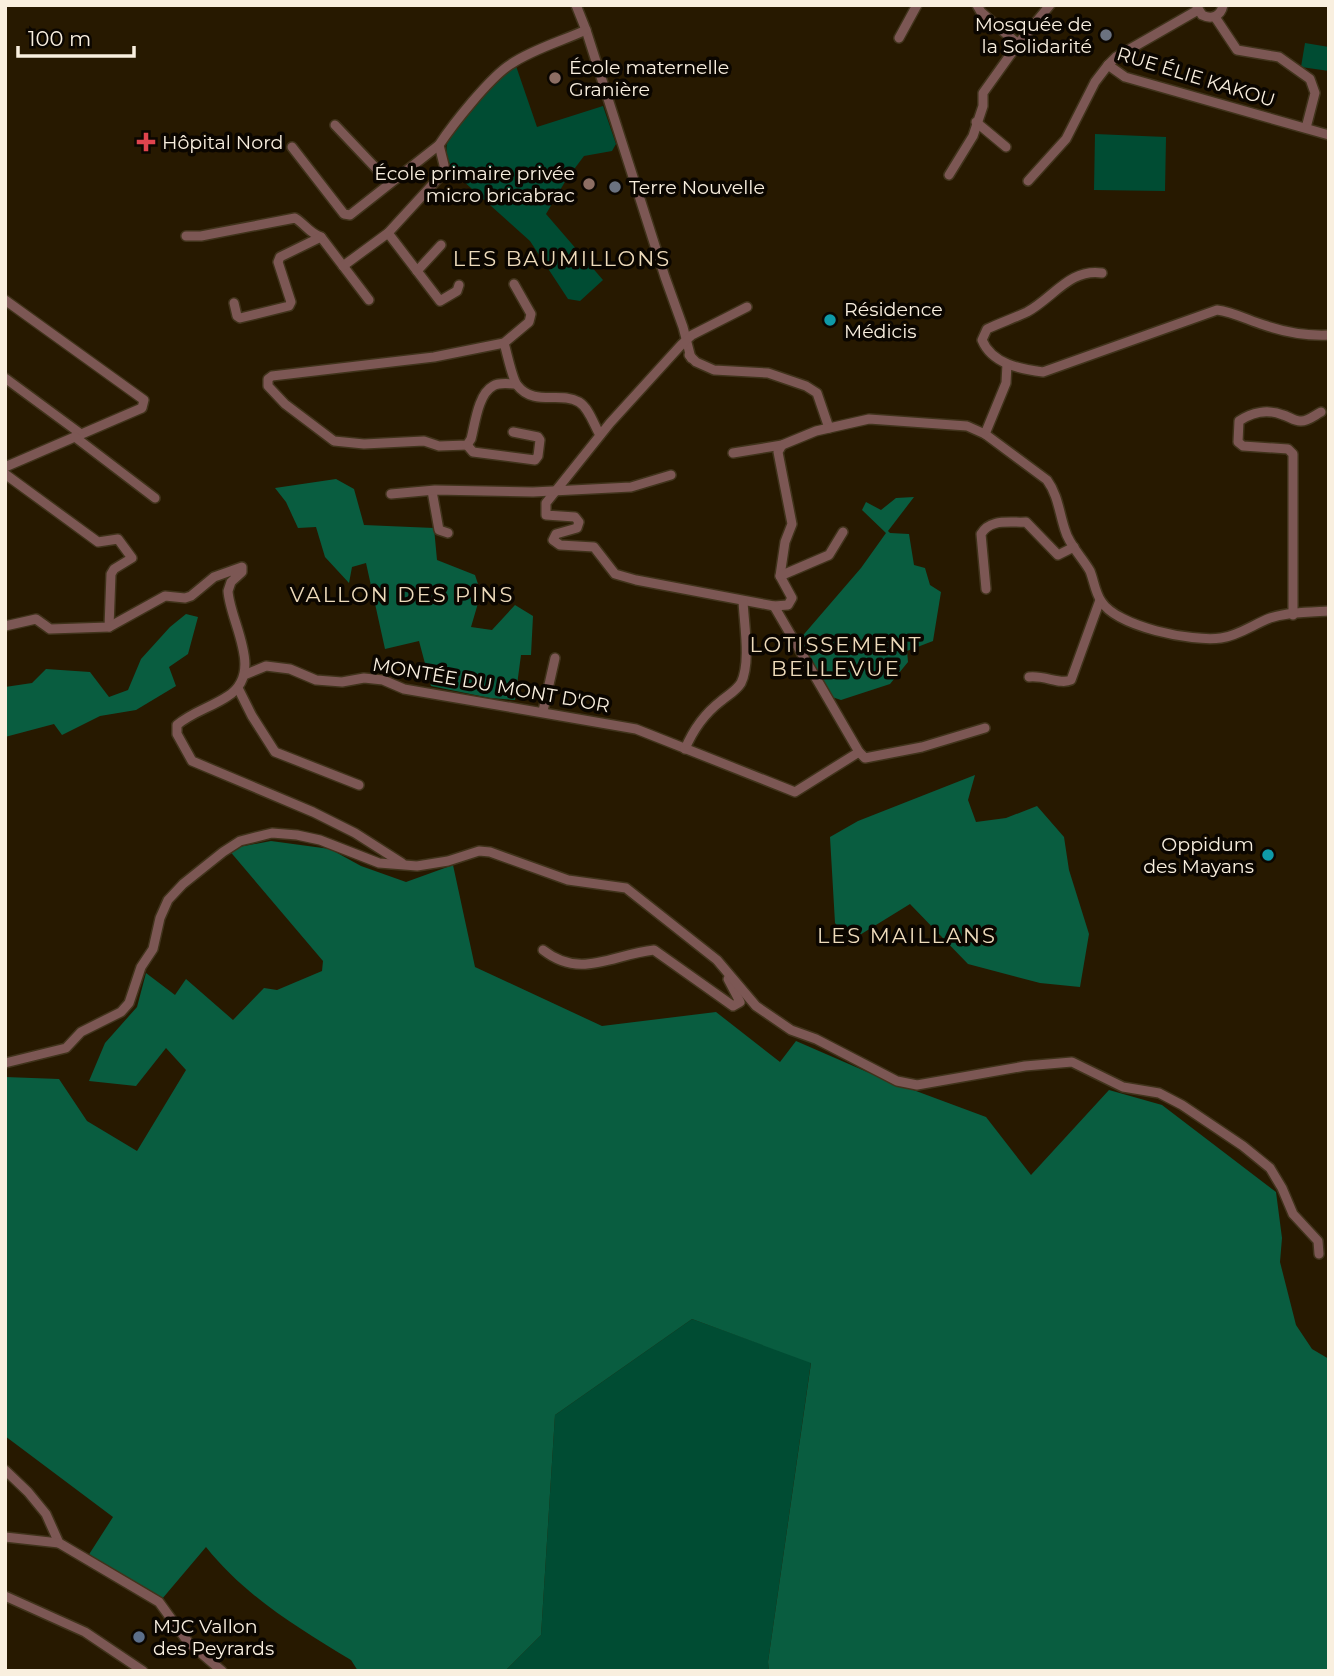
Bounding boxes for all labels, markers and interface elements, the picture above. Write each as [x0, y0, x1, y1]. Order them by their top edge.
place label: Mosquée de la Solidarité [975, 13, 1092, 58]
scale bar [18, 14, 133, 58]
text: 100 m [28, 26, 91, 51]
marker: Mosquée de la Solidarité [1098, 27, 1114, 43]
street label: RUE ÉLIE KAKOU [1114, 42, 1278, 112]
place label: École maternelle Granière [569, 56, 729, 101]
marker: École maternelle Granière [547, 70, 563, 86]
place label: Hôpital Nord [162, 131, 283, 154]
marker: Hôpital Nord [136, 132, 156, 152]
place label: École primaire privée micro bricabrac [374, 162, 575, 207]
marker: École primaire privée micro bricabrac [581, 176, 597, 192]
place label: Terre Nouvelle [629, 176, 765, 199]
marker: Terre Nouvelle [607, 179, 623, 195]
district label: LES BAUMILLONS [453, 246, 671, 271]
place label: Résidence Médicis [844, 298, 943, 343]
marker: Résidence Médicis [822, 312, 838, 328]
district label: VALLON DES PINS [290, 582, 514, 607]
district label: LOTISSEMENT BELLEVUE [750, 632, 923, 681]
street label: MONTÉE DU MONT D'OR [371, 653, 611, 717]
place label: Oppidum des Mayans [1143, 833, 1254, 878]
marker: Oppidum des Mayans [1260, 847, 1276, 863]
district label: LES MAILLANS [817, 923, 997, 948]
place label: MJC Vallon des Peyrards [153, 1615, 274, 1660]
marker: MJC Vallon des Peyrards [131, 1629, 147, 1645]

